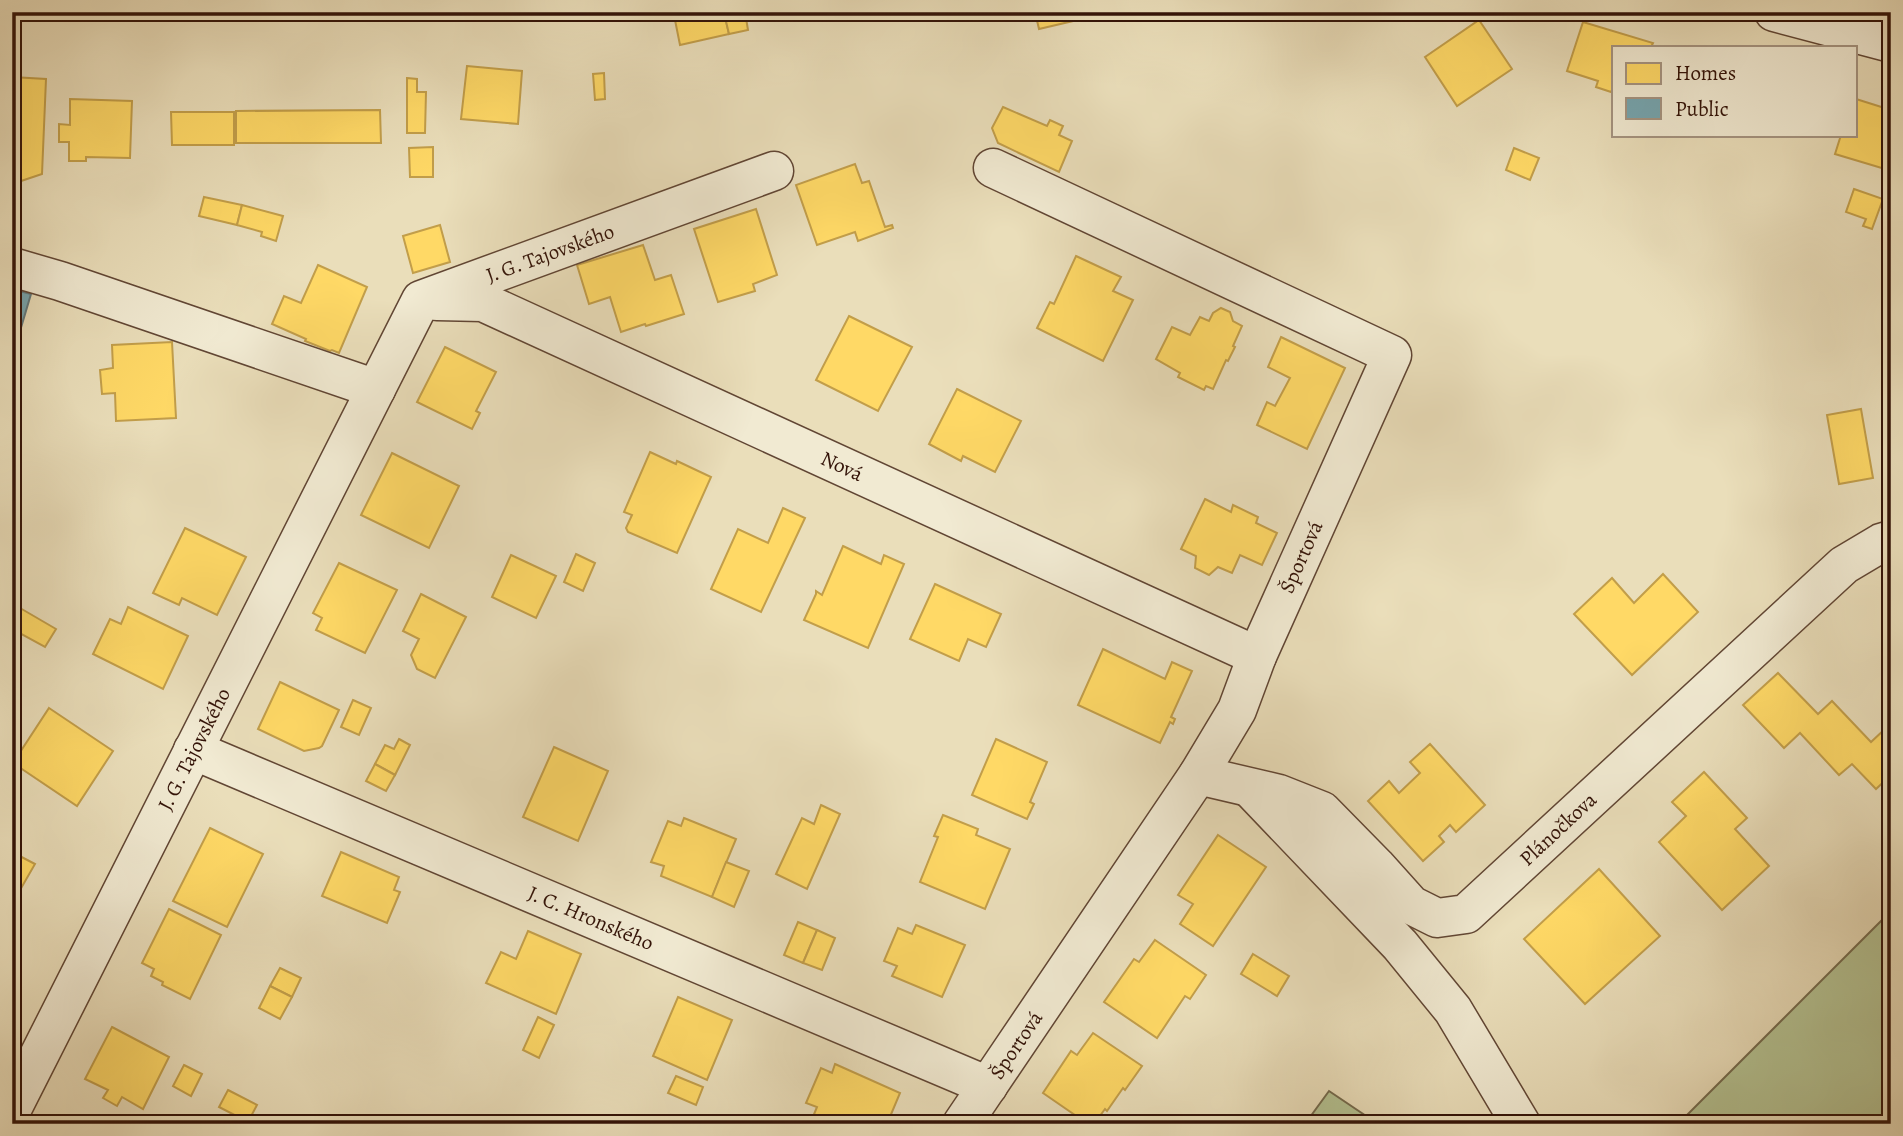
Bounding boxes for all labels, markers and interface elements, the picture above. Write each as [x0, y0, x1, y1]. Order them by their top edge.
legend [1612, 46, 1857, 136]
text: Homes [1675, 59, 1736, 87]
text: Public [1675, 95, 1729, 123]
street label: J. G. Tajovského [482, 217, 618, 289]
street label: Nová [816, 444, 868, 488]
street label: Športová [1273, 516, 1329, 598]
street label: J. G. Tajovského [151, 683, 237, 815]
street label: Plánočkova [1513, 786, 1603, 872]
street label: J. C. Hronského [524, 879, 658, 957]
street label: Športová [983, 1005, 1049, 1085]

